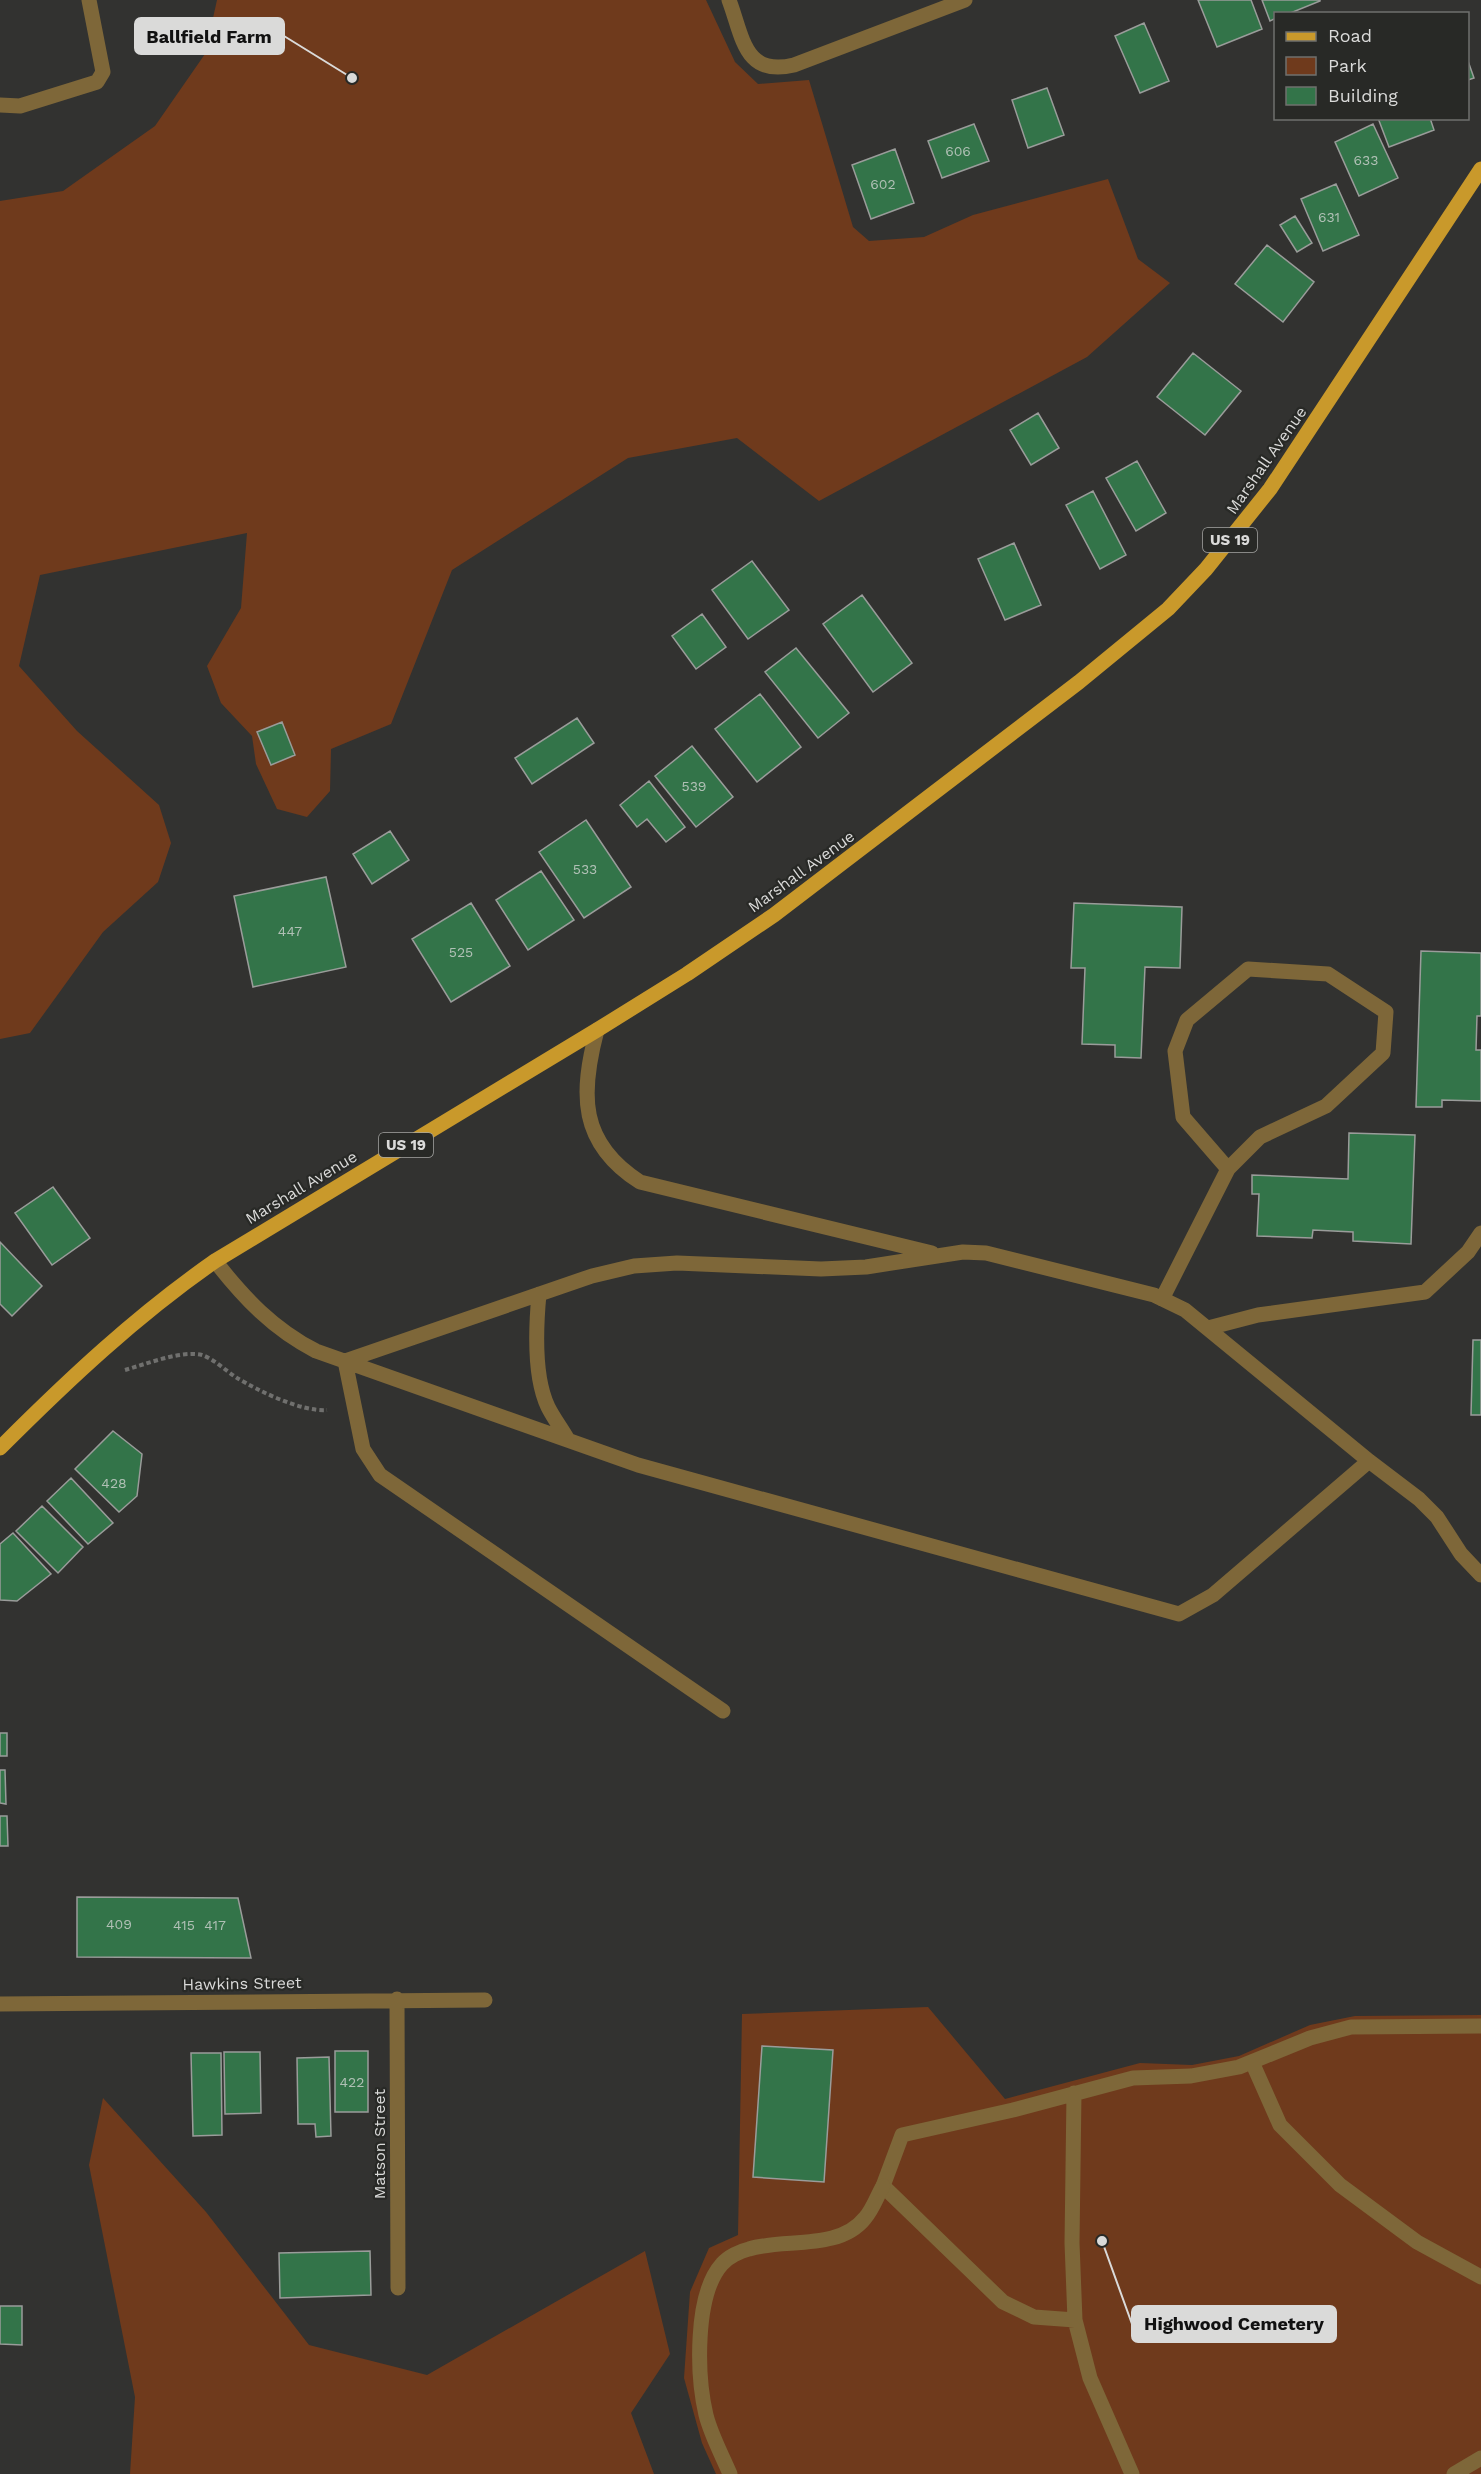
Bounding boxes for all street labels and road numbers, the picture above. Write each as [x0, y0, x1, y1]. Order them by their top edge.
street label: Marshall Avenue [1222, 403, 1311, 518]
road number: US 19 [1203, 528, 1257, 552]
street label: Marshall Avenue [744, 826, 858, 916]
road number: US 19 [379, 1133, 433, 1157]
street label: Marshall Avenue [242, 1147, 361, 1228]
street label: Hawkins Street [182, 1973, 302, 1994]
street label: Matson Street [370, 2088, 389, 2199]

